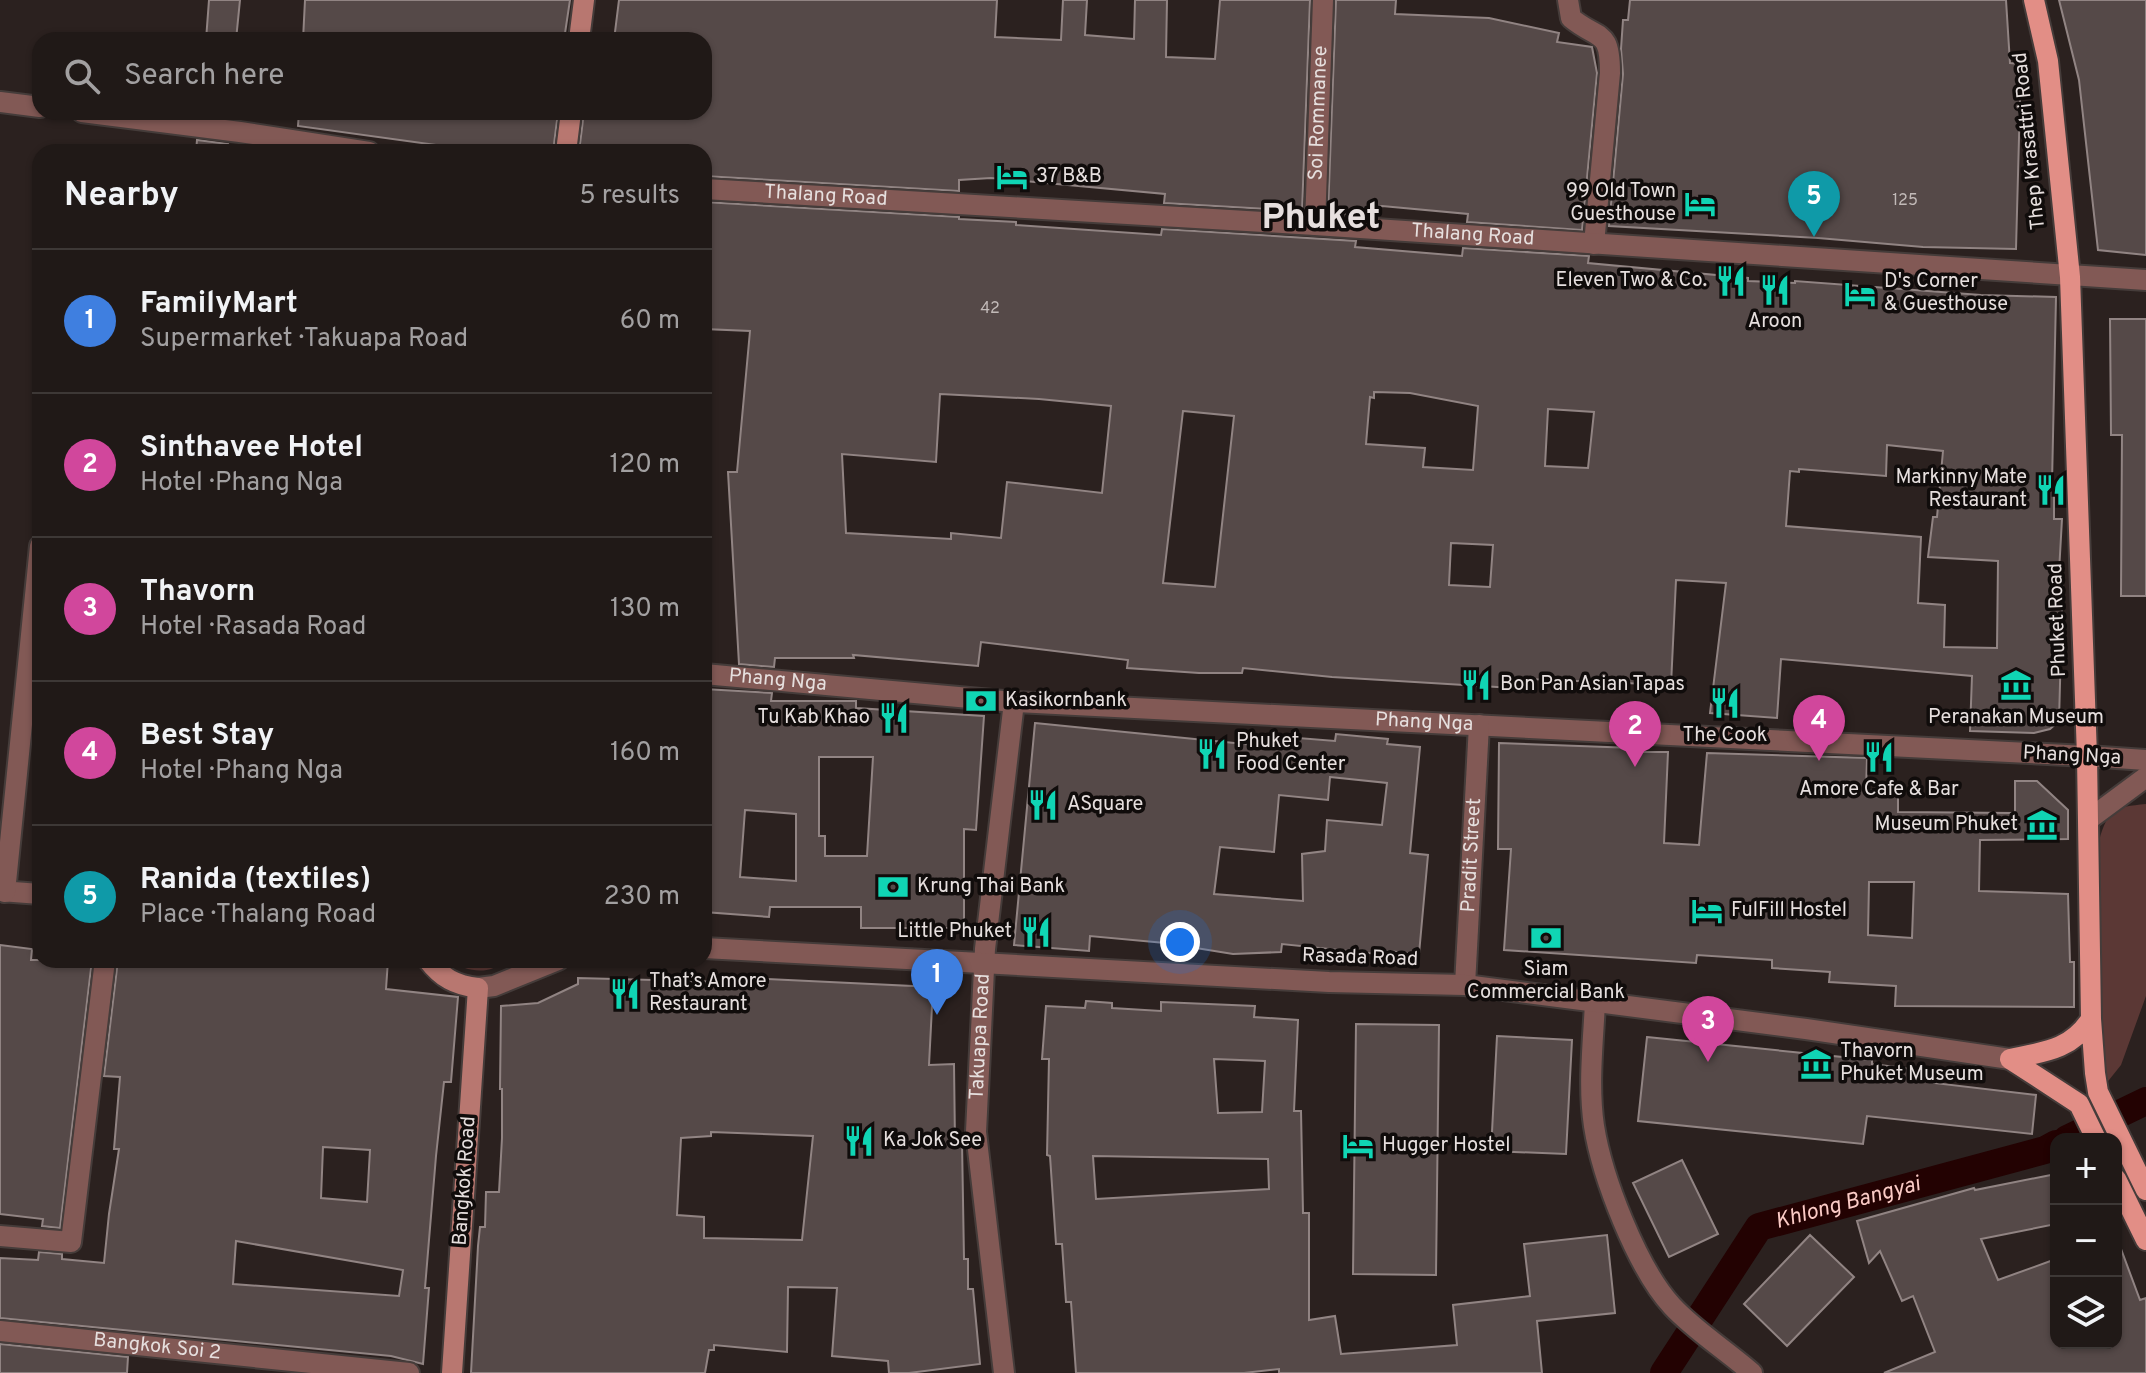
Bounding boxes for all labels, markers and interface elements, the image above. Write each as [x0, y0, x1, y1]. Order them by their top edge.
search box [32, 32, 712, 120]
street label: Soi Rommanee [1304, 45, 1334, 181]
street label: Thep Krasattri Road [2008, 51, 2052, 231]
icon: search [60, 54, 104, 98]
text: Search here [124, 58, 284, 95]
hotel icon: 37 B&B [995, 160, 1029, 194]
place label: 37 B&B [1036, 164, 1102, 190]
pin: 5 [1788, 171, 1840, 237]
text: Nearby [64, 175, 179, 218]
place label: 99 Old Town Guesthouse [1566, 179, 1676, 228]
text: 5 results [579, 180, 680, 213]
street label: Thalang Road [763, 180, 888, 213]
hotel icon: 99 Old Town Guesthouse [1683, 187, 1717, 221]
house number: 125 [1892, 191, 1918, 211]
district label: Phuket [1262, 196, 1380, 242]
street label: Thalang Road [1410, 218, 1535, 252]
restaurant icon: Eleven Two & Co. [1714, 264, 1748, 298]
place label: Eleven Two & Co. [1556, 268, 1707, 294]
place label: D's Corner & Guesthouse [1884, 269, 2008, 318]
restaurant icon: Aroon [1758, 273, 1792, 307]
hotel icon: D's Corner & Guesthouse [1843, 277, 1877, 311]
text: FamilyMart [140, 286, 298, 323]
house number: 42 [980, 299, 1000, 319]
text: 1 [85, 305, 95, 338]
text: 60 m [620, 305, 680, 338]
place label: Aroon [1748, 309, 1802, 335]
text: Supermarket · Takuapa Road [140, 323, 468, 356]
text: Sinthavee Hotel [140, 430, 363, 467]
text: 2 [82, 449, 98, 482]
text: 120 m [610, 449, 680, 482]
place label: Markinny Mate Restaurant [1896, 465, 2027, 514]
text: Hotel · Phang Nga [140, 467, 343, 500]
restaurant icon: Markinny Mate Restaurant [2034, 473, 2068, 507]
street label: Phuket Road [2043, 562, 2073, 678]
text: Thavorn [140, 574, 255, 611]
text: 3 [82, 593, 98, 626]
text: 130 m [610, 593, 680, 626]
text: Hotel · Rasada Road [140, 611, 366, 644]
street label: Phang Nga [728, 663, 828, 698]
restaurant icon: Bon Pan Asian Tapas [1459, 668, 1493, 702]
museum icon: Peranakan Museum [1999, 668, 2033, 702]
place label: Bon Pan Asian Tapas [1500, 672, 1685, 698]
bank icon: Kasikornbank [964, 684, 998, 718]
restaurant icon: The Cook [1708, 686, 1742, 720]
place label: Kasikornbank [1005, 688, 1127, 714]
pin: 4 [1793, 695, 1845, 761]
restaurant icon: Tu Kab Khao [877, 701, 911, 735]
pin: 2 [1609, 701, 1661, 767]
place label: Tu Kab Khao [757, 705, 870, 731]
place label: Peranakan Museum [1928, 705, 2104, 731]
street label: Phang Nga [1374, 707, 1474, 738]
text: Best Stay [140, 718, 274, 755]
place label: The Cook [1683, 723, 1767, 749]
place label: Phuket Food Center [1236, 729, 1346, 778]
text: 4 [82, 737, 98, 770]
text: 160 m [610, 737, 680, 770]
restaurant icon: Phuket Food Center [1195, 737, 1229, 771]
restaurant icon: Amore Cafe & Bar [1862, 740, 1896, 774]
street label: Phang Nga [2022, 740, 2122, 772]
text: Hotel · Phang Nga [140, 755, 343, 788]
place label: Amore Cafe & Bar [1799, 777, 1959, 803]
restaurant icon: ASquare [1026, 788, 1060, 822]
place label: ASquare [1067, 792, 1143, 818]
street label: Pradit Street [1456, 797, 1488, 913]
museum icon: Museum Phuket [2025, 808, 2059, 842]
place label: Museum Phuket [1874, 812, 2018, 838]
text: Ranida (textiles) [140, 862, 371, 899]
bank icon: Krung Thai Bank [876, 870, 910, 904]
place label: Krung Thai Bank [917, 874, 1065, 900]
text: 5 [82, 881, 98, 914]
text: 230 m [604, 881, 680, 914]
hotel icon: FulFill Hostel [1690, 894, 1724, 928]
place label: FulFill Hostel [1731, 898, 1847, 924]
text: Place · Thalang Road [140, 899, 376, 932]
restaurant icon: Little Phuket [1019, 915, 1053, 949]
place label: Little Phuket [897, 919, 1012, 945]
bank icon: Siam Commercial Bank [1529, 921, 1563, 955]
your location [1160, 922, 1200, 962]
street label: Rasada Road [1301, 943, 1419, 973]
pin: 1 [911, 949, 963, 1015]
place label: Siam Commercial Bank [1467, 957, 1625, 1006]
place label: That’s Amore Restaurant [649, 969, 767, 1018]
street label: Takuapa Road [965, 973, 997, 1101]
restaurant icon: That’s Amore Restaurant [608, 977, 642, 1011]
pin: 3 [1682, 996, 1734, 1062]
place label: Thavorn Phuket Museum [1840, 1039, 1984, 1088]
museum icon: Thavorn Phuket Museum [1799, 1047, 1833, 1081]
street label: Bangkok Road [448, 1115, 482, 1247]
restaurant icon: Ka Jok See [842, 1124, 876, 1158]
place label: Ka Jok See [883, 1128, 982, 1154]
hotel icon: Hugger Hostel [1341, 1129, 1375, 1163]
place label: Hugger Hostel [1382, 1133, 1510, 1159]
map controls [2050, 1133, 2122, 1349]
button: + [2050, 1133, 2122, 1205]
water label: Khlong Bangyai [1772, 1170, 1925, 1236]
button: − [2050, 1205, 2122, 1277]
button: layers [2050, 1277, 2122, 1349]
street label: Bangkok Soi 2 [92, 1328, 222, 1367]

